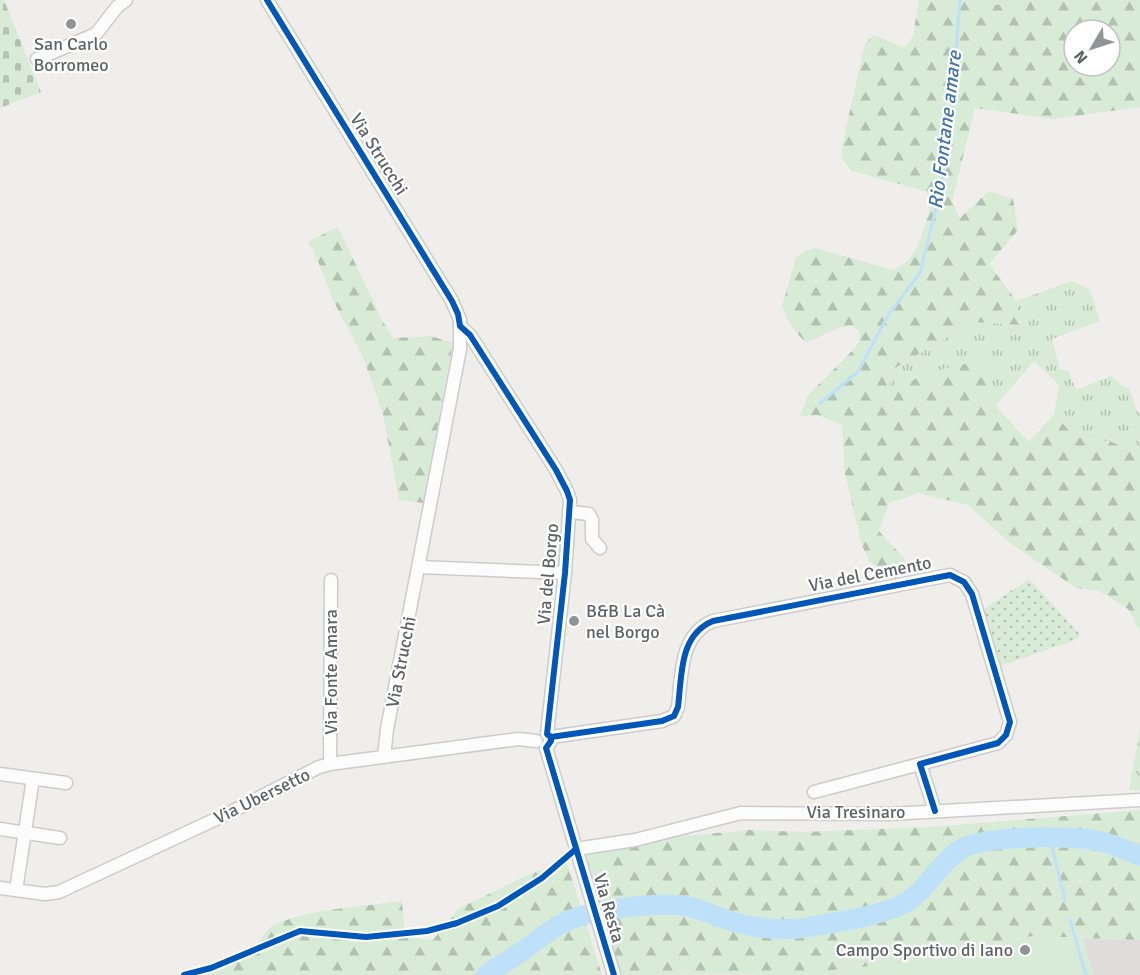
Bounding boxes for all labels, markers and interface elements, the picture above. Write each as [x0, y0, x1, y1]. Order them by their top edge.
marker: San Carlo Borromeo [64, 17, 78, 31]
north arrow [1062, 18, 1122, 78]
place label: San Carlo Borromeo [33, 33, 109, 76]
text: N [1070, 46, 1092, 67]
water label: Rio Fontane amare [923, 49, 967, 210]
street label: Via Strucchi [345, 109, 413, 199]
street label: Via del Borgo [533, 522, 563, 626]
street label: Via del Cemento [807, 551, 933, 597]
place label: B&B La Cà nel Borgo [586, 600, 665, 643]
street label: Via Fonte Amara [320, 609, 342, 735]
street label: Via Strucchi [381, 614, 421, 710]
marker: B&B La Cà nel Borgo [567, 614, 581, 628]
street label: Via Ubersetto [210, 763, 314, 829]
street label: Via Tresinaro [807, 801, 905, 823]
street label: Via Resta [589, 871, 629, 945]
place label: Campo Sportivo di Iano [836, 939, 1013, 961]
marker: Campo Sportivo di Iano [1018, 943, 1032, 957]

